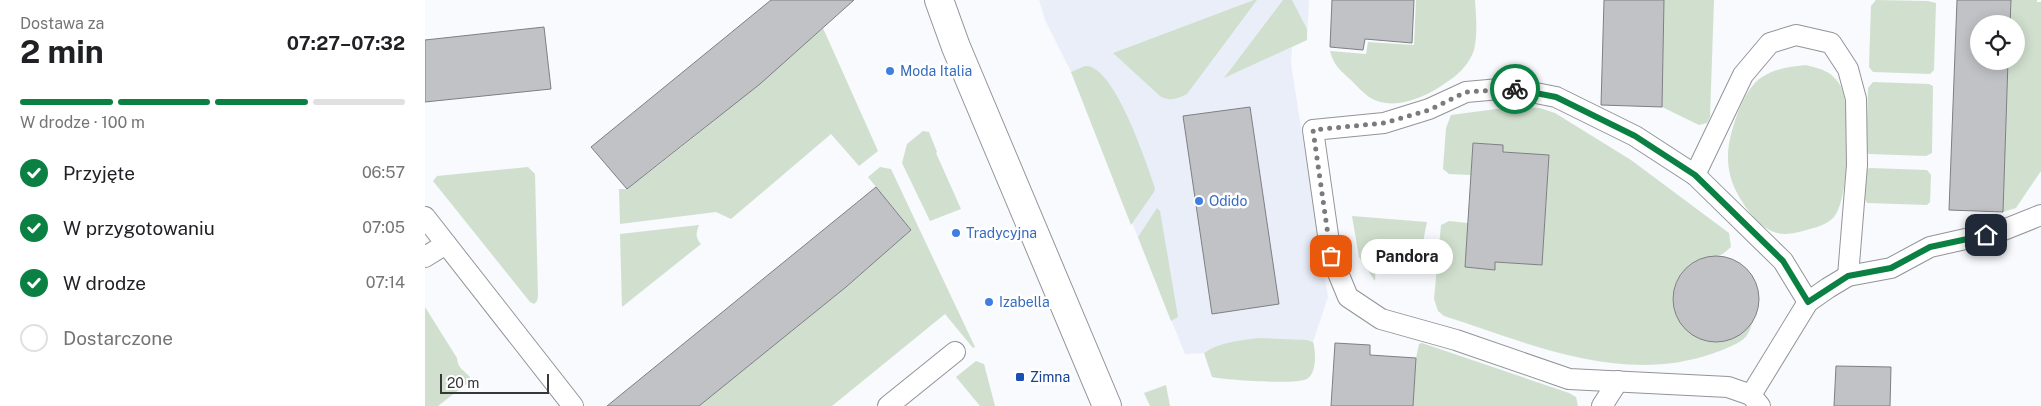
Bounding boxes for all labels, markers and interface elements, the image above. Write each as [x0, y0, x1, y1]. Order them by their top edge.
text: Dostawa za [20, 14, 104, 33]
map controls [1970, 15, 2025, 70]
button: locate [1970, 15, 2025, 70]
text: 07:27–07:32 [287, 32, 405, 54]
text: 2 min [20, 33, 104, 70]
place label: Moda Italia [900, 63, 972, 79]
courier [1490, 64, 1540, 114]
marker: Moda Italia [884, 65, 896, 77]
icon: bike [1501, 75, 1529, 103]
text: W drodze · 100 m [20, 113, 145, 132]
icon: check [20, 159, 48, 187]
text: Przyjęte [63, 162, 135, 184]
text: 06:57 [362, 163, 405, 182]
place label: Odido [1209, 193, 1247, 209]
marker: Odido [1193, 195, 1205, 207]
icon: check [20, 214, 48, 242]
pin [1965, 214, 2007, 256]
text: W przygotowaniu [63, 217, 215, 239]
text: 07:05 [362, 218, 405, 237]
icon: home [1972, 221, 2000, 249]
place label: Tradycyjna [966, 225, 1037, 241]
marker: Tradycyjna [950, 227, 962, 239]
pin [1310, 235, 1352, 277]
callout: Pandora [1361, 238, 1453, 274]
icon: bag [1317, 242, 1345, 270]
text: Pandora [1375, 247, 1439, 266]
icon: check [20, 269, 48, 297]
text: W drodze [63, 272, 146, 294]
text: 07:14 [366, 273, 405, 292]
place label: Izabella [999, 294, 1050, 310]
marker: Izabella [983, 296, 995, 308]
text: Dostarczone [63, 327, 173, 349]
place label: Zimna [1030, 369, 1070, 385]
scale bar [440, 371, 549, 394]
marker: Zimna [1014, 371, 1026, 383]
text: 20 m [447, 375, 479, 391]

